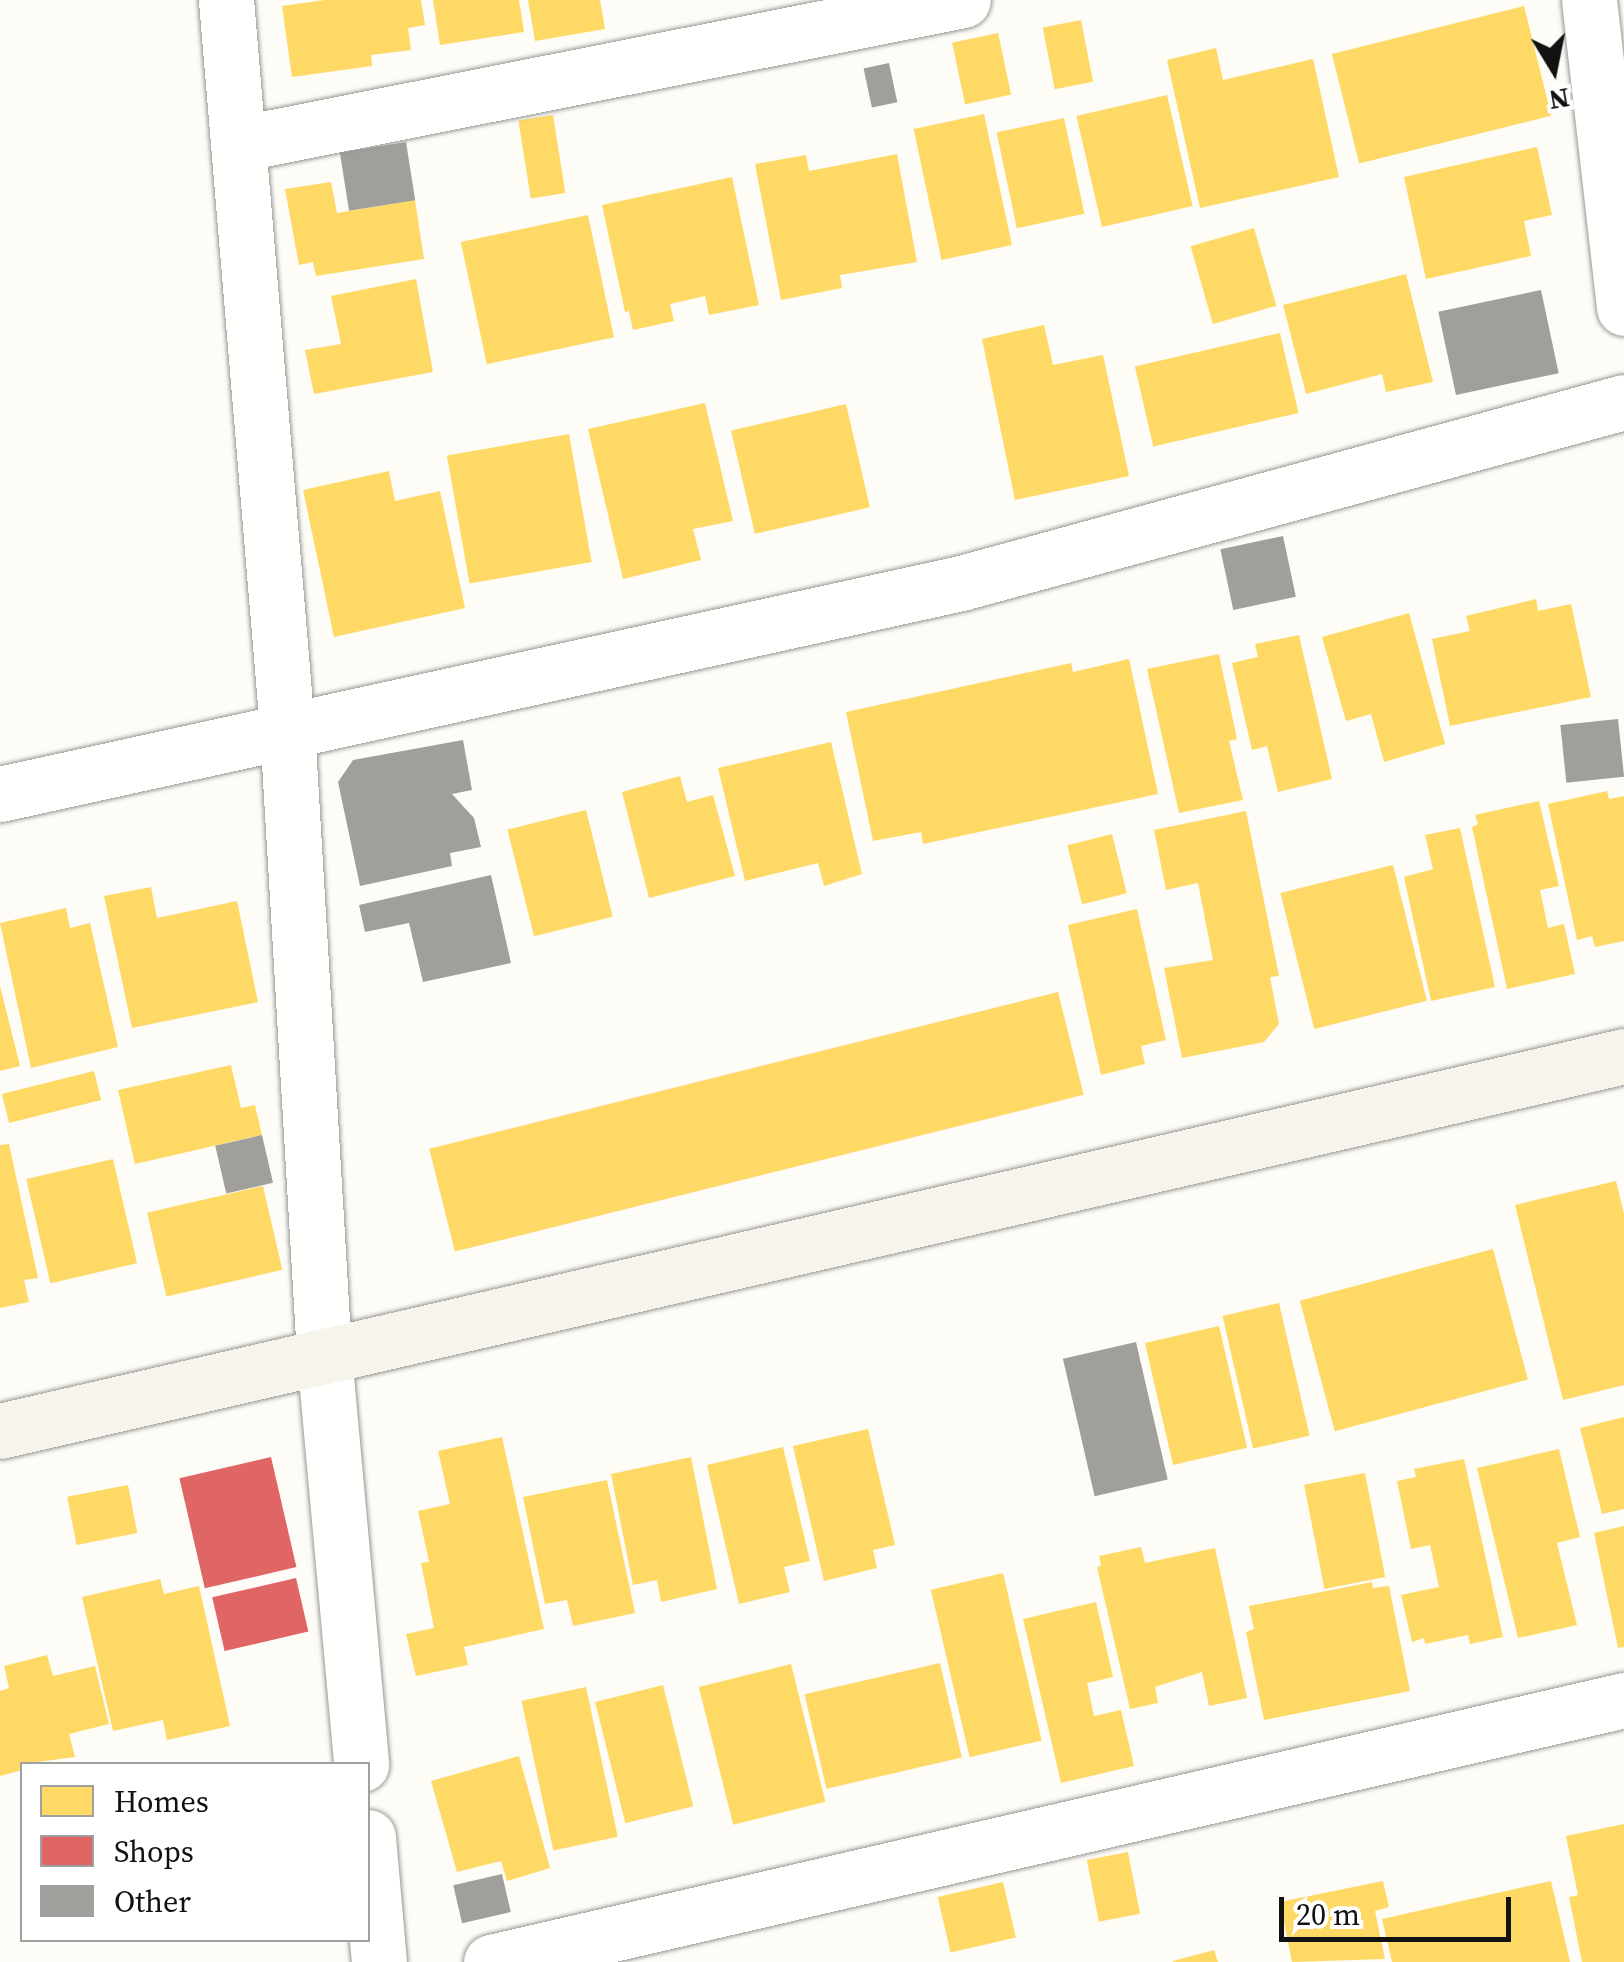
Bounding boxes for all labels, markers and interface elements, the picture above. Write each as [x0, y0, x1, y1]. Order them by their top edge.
north arrow [1504, 20, 1604, 120]
text: N [1546, 79, 1573, 120]
legend [20, 1762, 370, 1942]
text: Homes [114, 1781, 209, 1822]
text: Shops [114, 1831, 194, 1872]
scale bar [1284, 1877, 1516, 1939]
text: Other [114, 1881, 191, 1922]
text: 20 m [1296, 1894, 1360, 1935]

